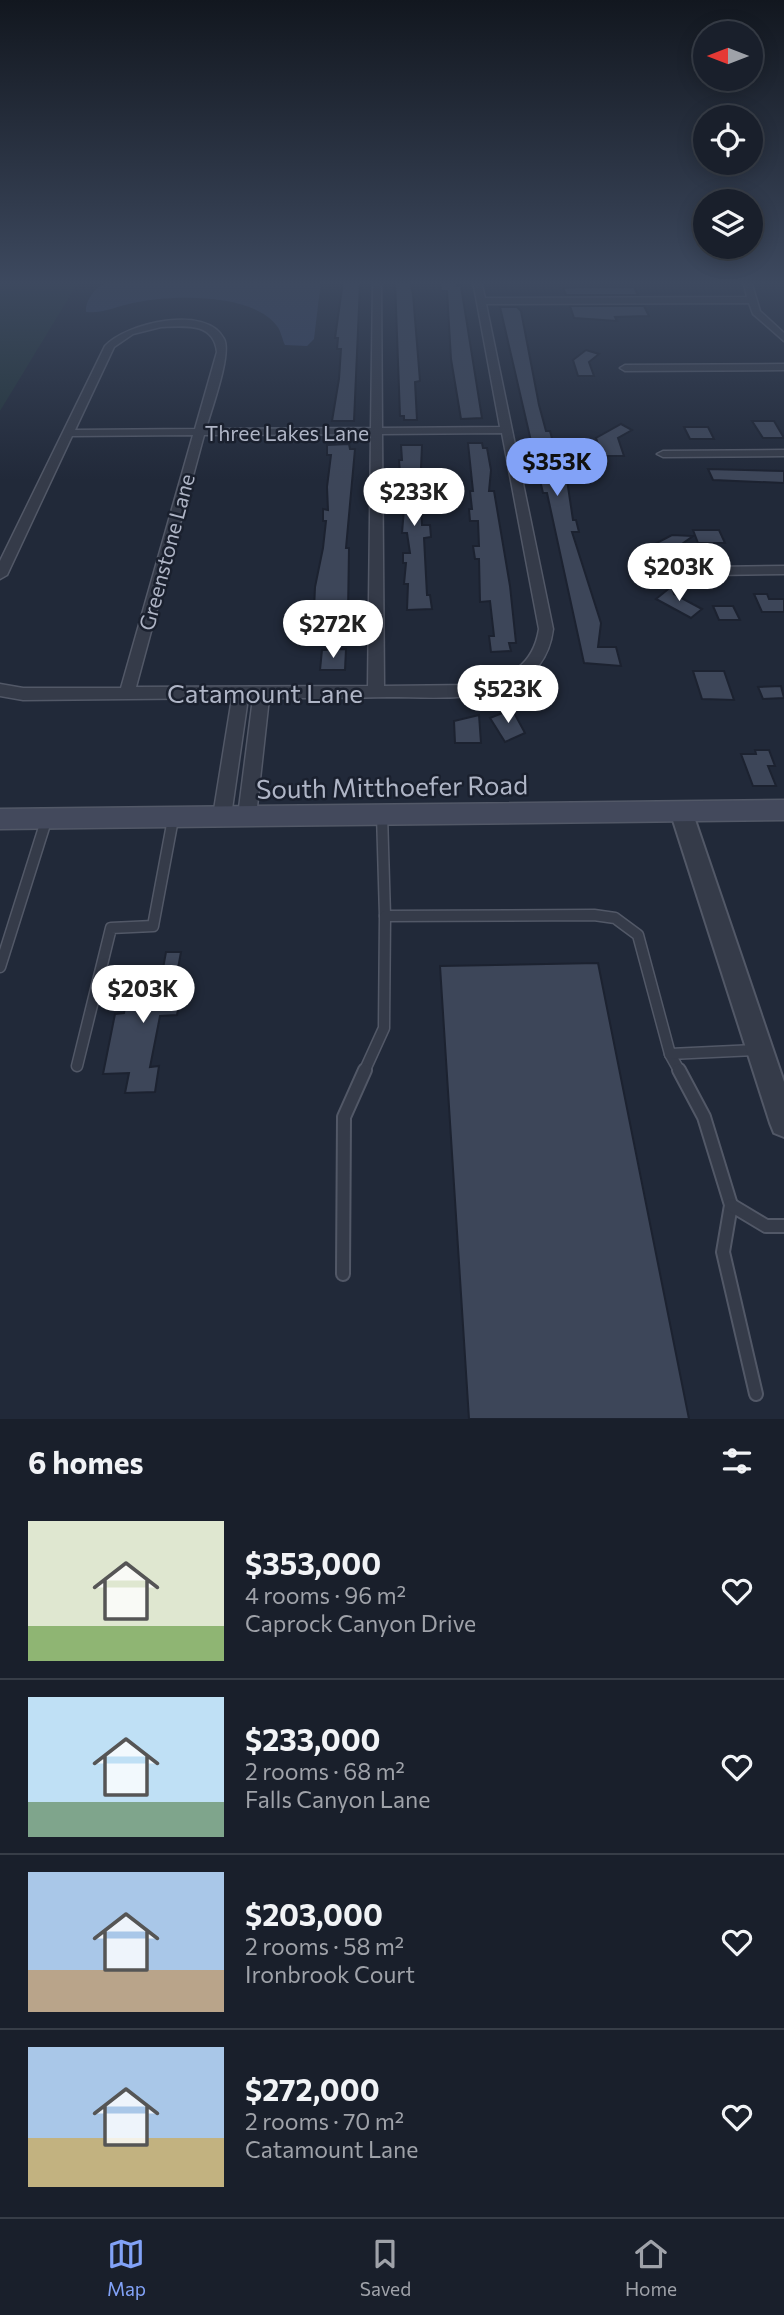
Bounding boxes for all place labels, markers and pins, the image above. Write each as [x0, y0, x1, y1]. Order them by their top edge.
pin: $353K [508, 438, 606, 498]
pin: $233K [365, 468, 463, 528]
pin: $203K [630, 544, 728, 603]
pin: $272K [284, 600, 382, 660]
pin: $523K [459, 666, 557, 725]
pin: $203K [94, 965, 192, 1025]

